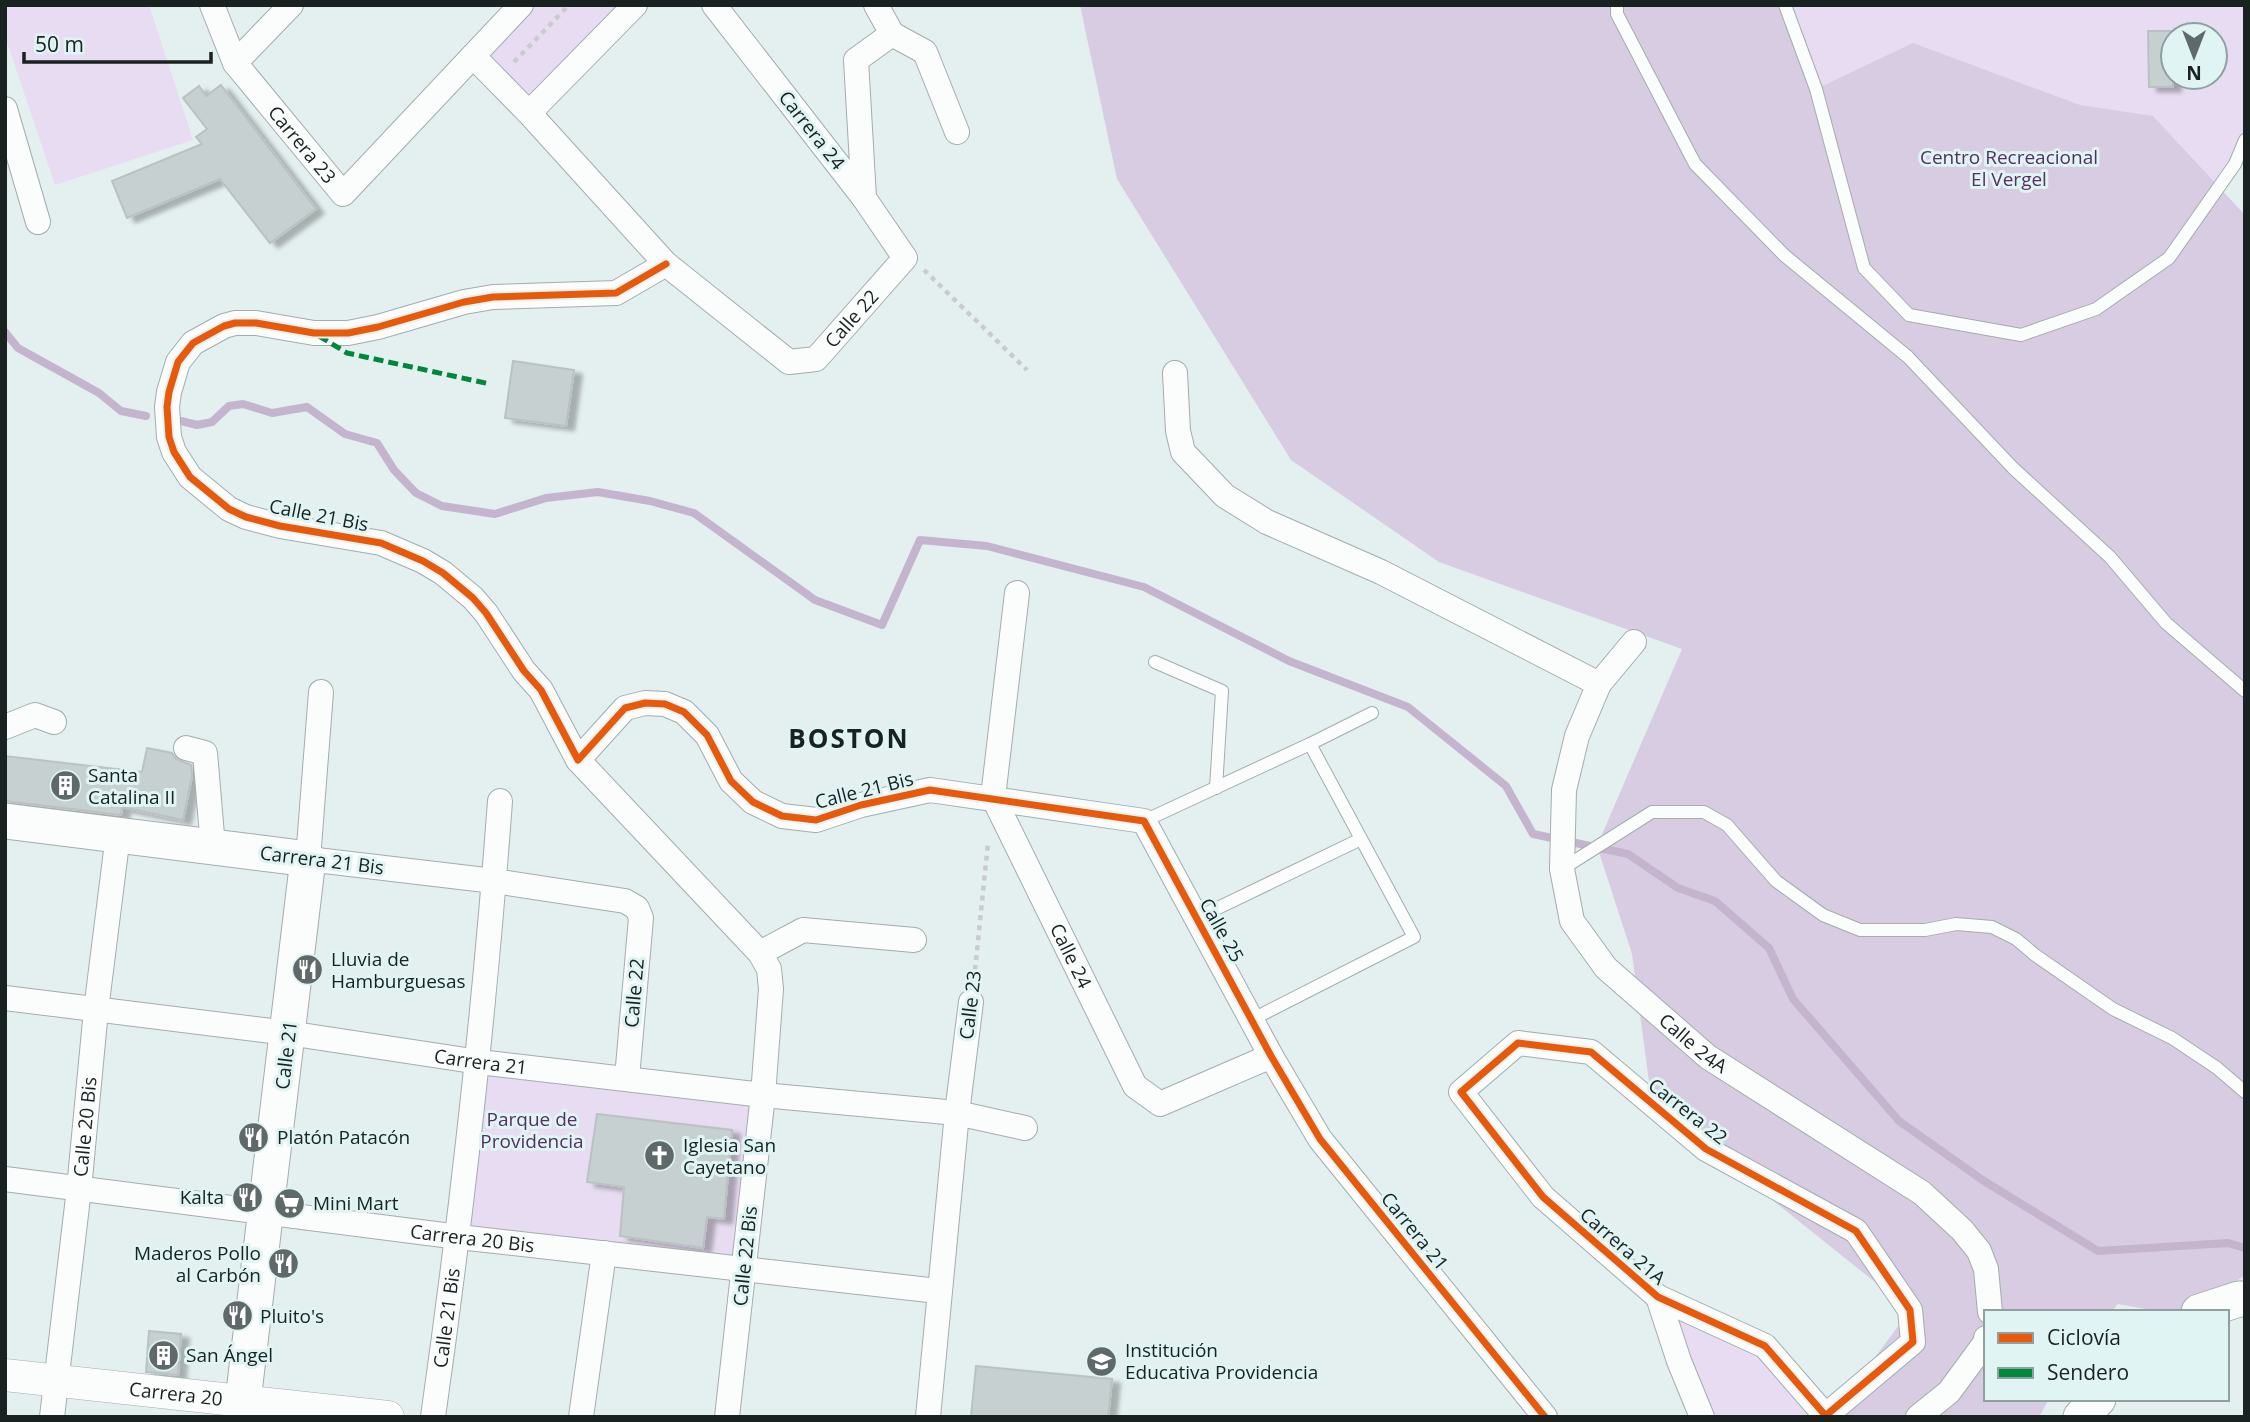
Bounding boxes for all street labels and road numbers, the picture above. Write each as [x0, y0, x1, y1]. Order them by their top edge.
street label: Carrera 24 [773, 85, 851, 175]
street label: Carrera 23 [262, 100, 342, 189]
street label: Calle 22 [819, 284, 884, 353]
street label: Calle 21 Bis [267, 493, 371, 537]
street label: Calle 21 Bis [812, 765, 916, 815]
street label: Carrera 21 Bis [258, 839, 386, 881]
street label: Calle 25 [1194, 893, 1250, 967]
street label: Calle 24 [1044, 919, 1098, 993]
street label: Calle 22 [618, 957, 650, 1029]
street label: Calle 23 [953, 969, 987, 1041]
street label: Calle 24A [1654, 1007, 1732, 1079]
street label: Calle 21 [269, 1019, 303, 1091]
street label: Carrera 21 [432, 1042, 529, 1081]
street label: Carrera 22 [1643, 1072, 1733, 1150]
street label: Calle 20 Bis [67, 1076, 103, 1178]
street label: Carrera 21 [1375, 1186, 1455, 1276]
street label: Carrera 21A [1575, 1202, 1671, 1290]
street label: Calle 22 Bis [727, 1205, 763, 1307]
street label: Carrera 20 Bis [409, 1218, 536, 1258]
street label: Calle 21 Bis [427, 1266, 466, 1369]
street label: Carrera 20 [128, 1376, 224, 1412]

